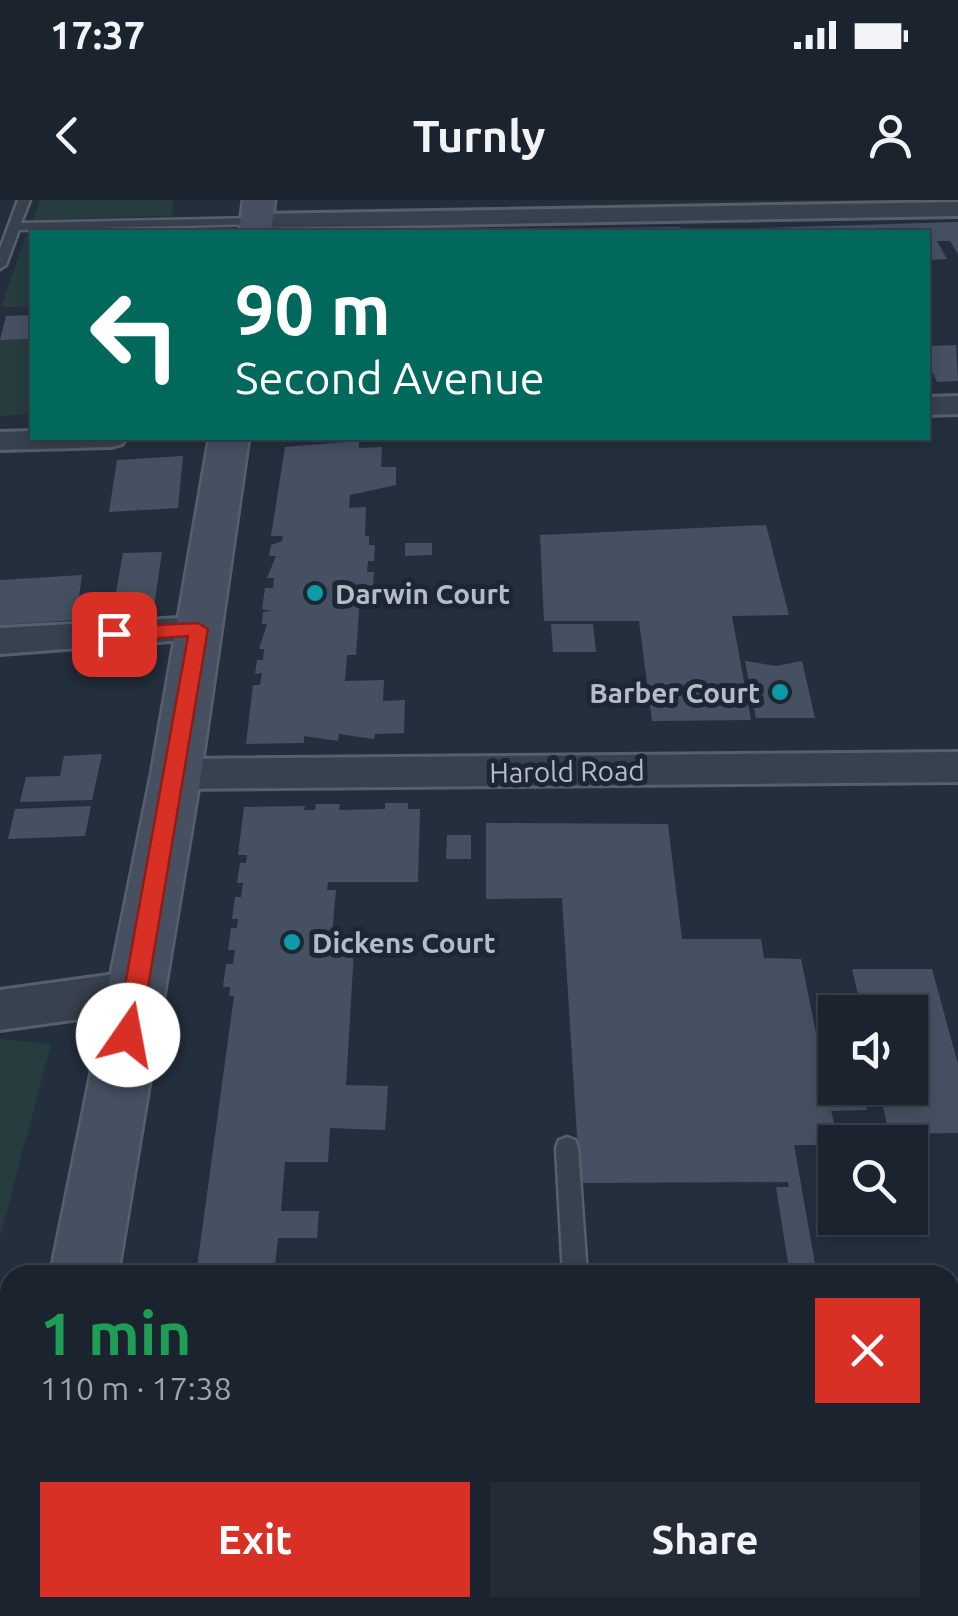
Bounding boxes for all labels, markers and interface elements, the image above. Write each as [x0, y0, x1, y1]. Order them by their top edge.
text: 17:37 [50, 14, 145, 56]
icon: back [40, 108, 95, 163]
icon: person [863, 108, 918, 163]
text: Turnly [413, 110, 545, 161]
icon: left [70, 270, 200, 400]
text: 90 m [235, 270, 391, 348]
text: Second Avenue [235, 352, 544, 403]
place label: Darwin Court [335, 578, 510, 609]
marker: Darwin Court [304, 582, 326, 604]
pin [72, 592, 157, 677]
icon: arrive [87, 607, 142, 662]
place label: Barber Court [589, 677, 760, 708]
marker: Barber Court [769, 681, 791, 703]
street label: Harold Road [489, 754, 645, 788]
place label: Dickens Court [312, 927, 496, 958]
marker: Dickens Court [281, 931, 303, 953]
position arrow [76, 983, 180, 1087]
map controls [818, 995, 928, 1235]
button: sound [818, 995, 928, 1105]
button: search [818, 1125, 928, 1235]
button: close [815, 1298, 920, 1403]
text: 1 min [40, 1299, 192, 1366]
text: 110 m · 17:38 [40, 1370, 232, 1406]
button: Exit [40, 1482, 470, 1597]
button: Share [490, 1482, 920, 1597]

